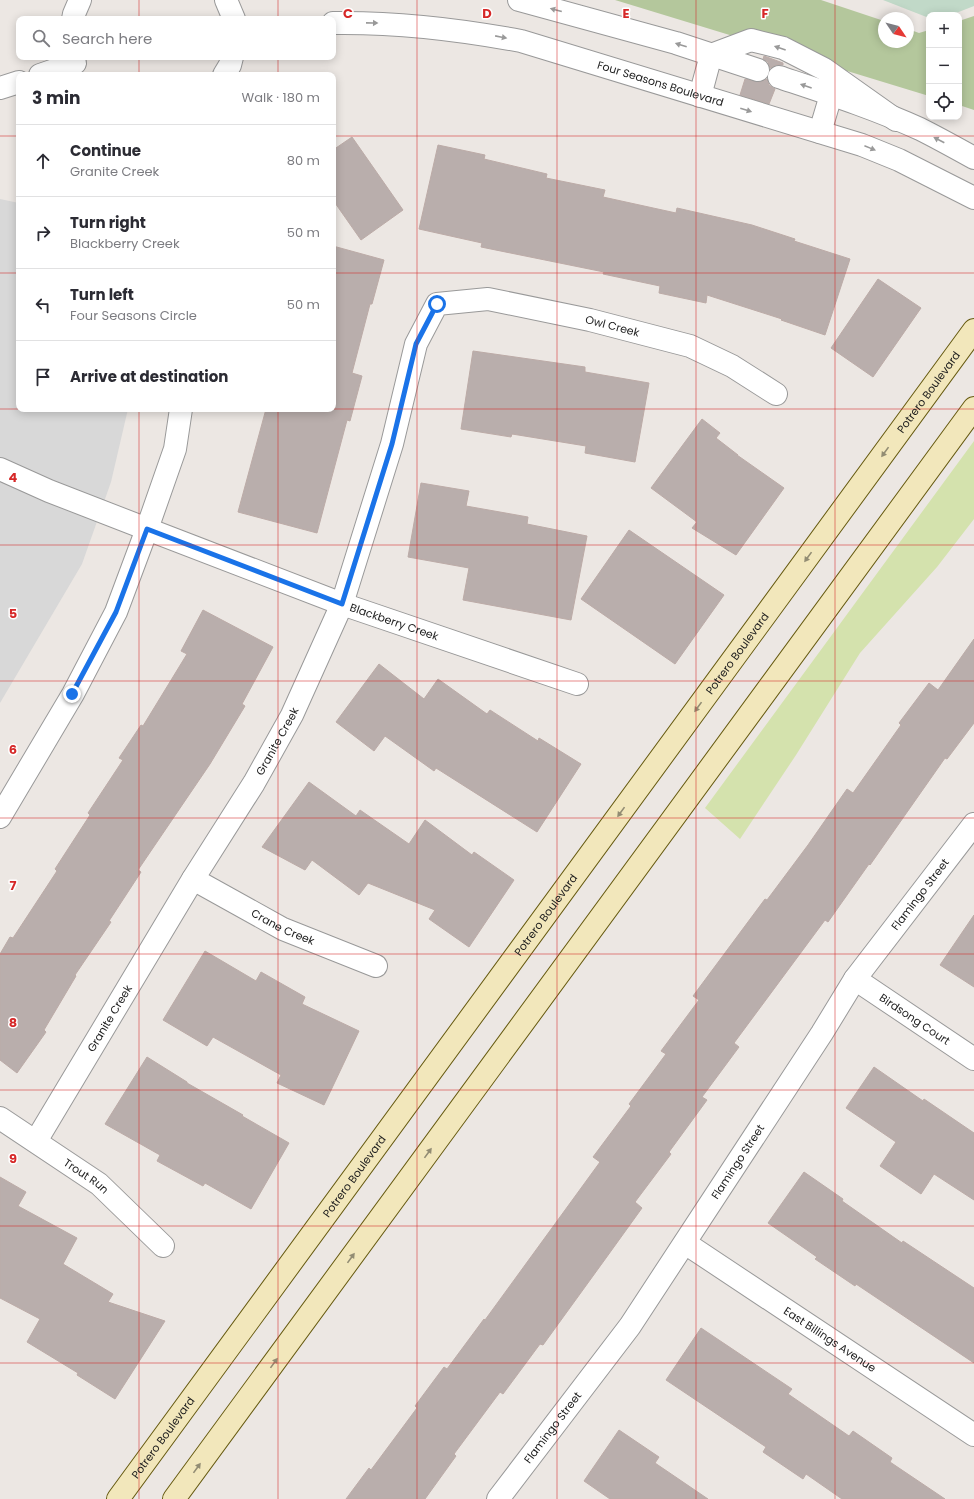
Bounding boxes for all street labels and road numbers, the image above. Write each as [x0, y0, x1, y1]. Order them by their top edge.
street label: Four Seasons Boulevard [595, 57, 726, 110]
street label: Owl Creek [584, 311, 641, 341]
street label: Potrero Boulevard [893, 348, 964, 436]
street label: Blackberry Creek [348, 599, 441, 644]
street label: Potrero Boulevard [702, 609, 773, 698]
street label: Granite Creek [252, 704, 303, 778]
street label: Flamingo Street [887, 855, 953, 933]
street label: Potrero Boulevard [510, 871, 581, 959]
street label: Crane Creek [248, 905, 317, 949]
street label: Granite Creek [83, 982, 136, 1055]
street label: Birdsong Court [876, 990, 953, 1049]
street label: Flamingo Street [707, 1121, 768, 1202]
street label: Potrero Boulevard [319, 1132, 390, 1221]
street label: Trout Run [61, 1155, 112, 1197]
street label: East Billings Avenue [781, 1303, 879, 1376]
street label: Flamingo Street [520, 1388, 585, 1467]
street label: Potrero Boulevard [127, 1393, 198, 1482]

